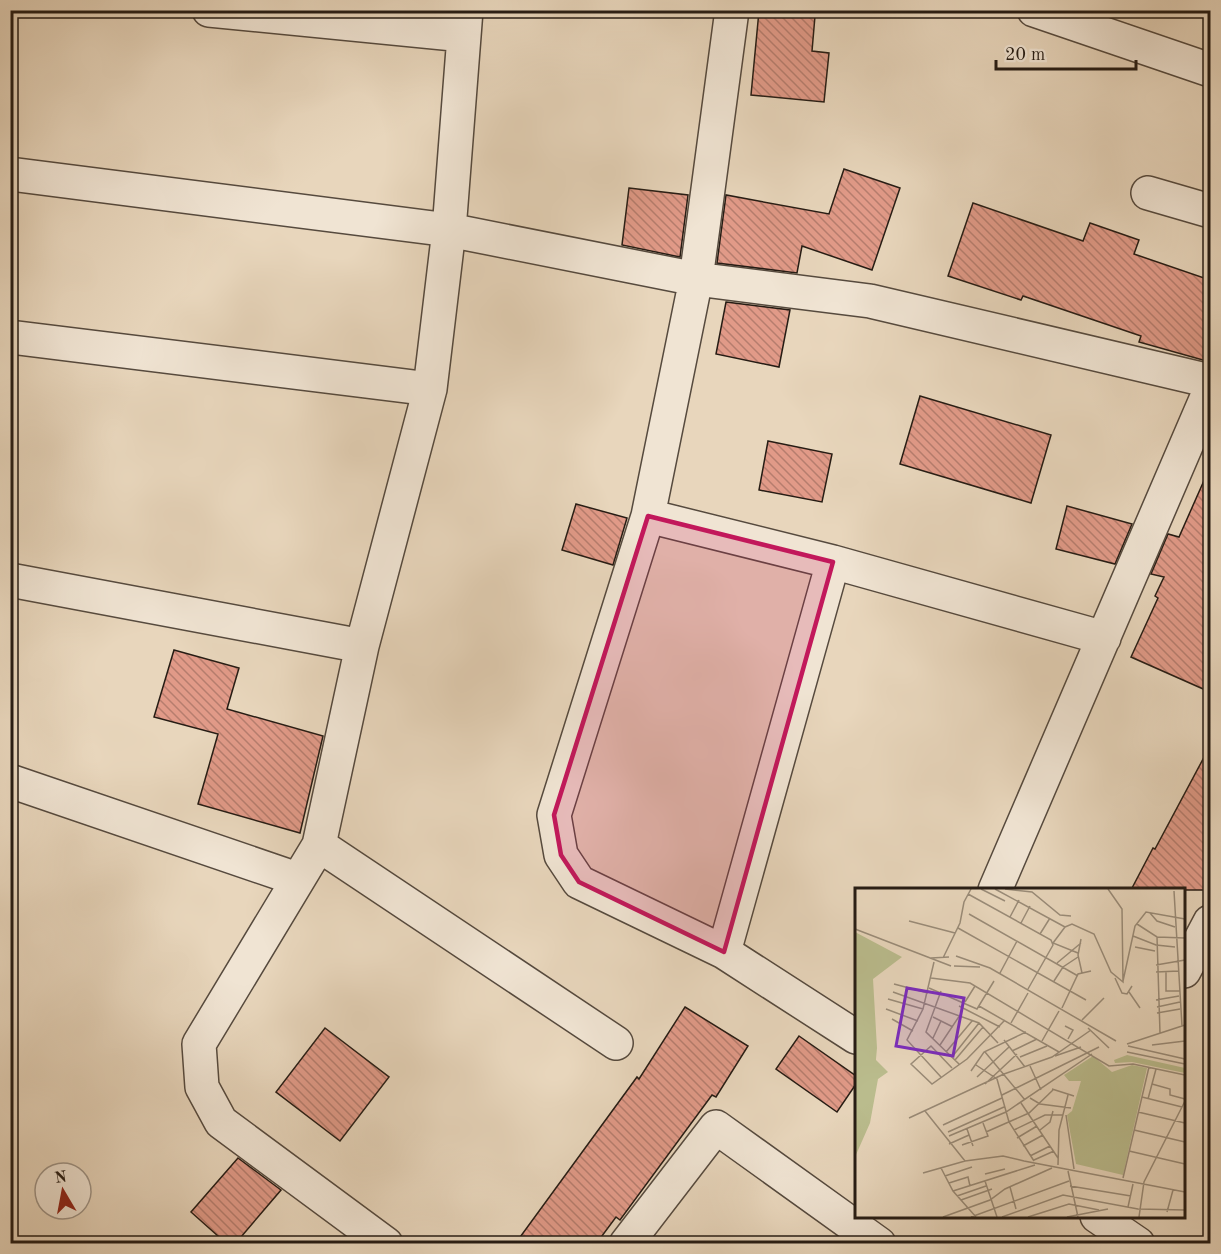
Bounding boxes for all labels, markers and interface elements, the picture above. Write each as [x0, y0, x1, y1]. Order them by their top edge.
scale bar [996, 33, 1136, 71]
text: 20 m [1005, 46, 1045, 64]
inset map [855, 888, 1185, 1218]
north arrow [33, 1161, 93, 1221]
text: N [53, 1169, 69, 1187]

